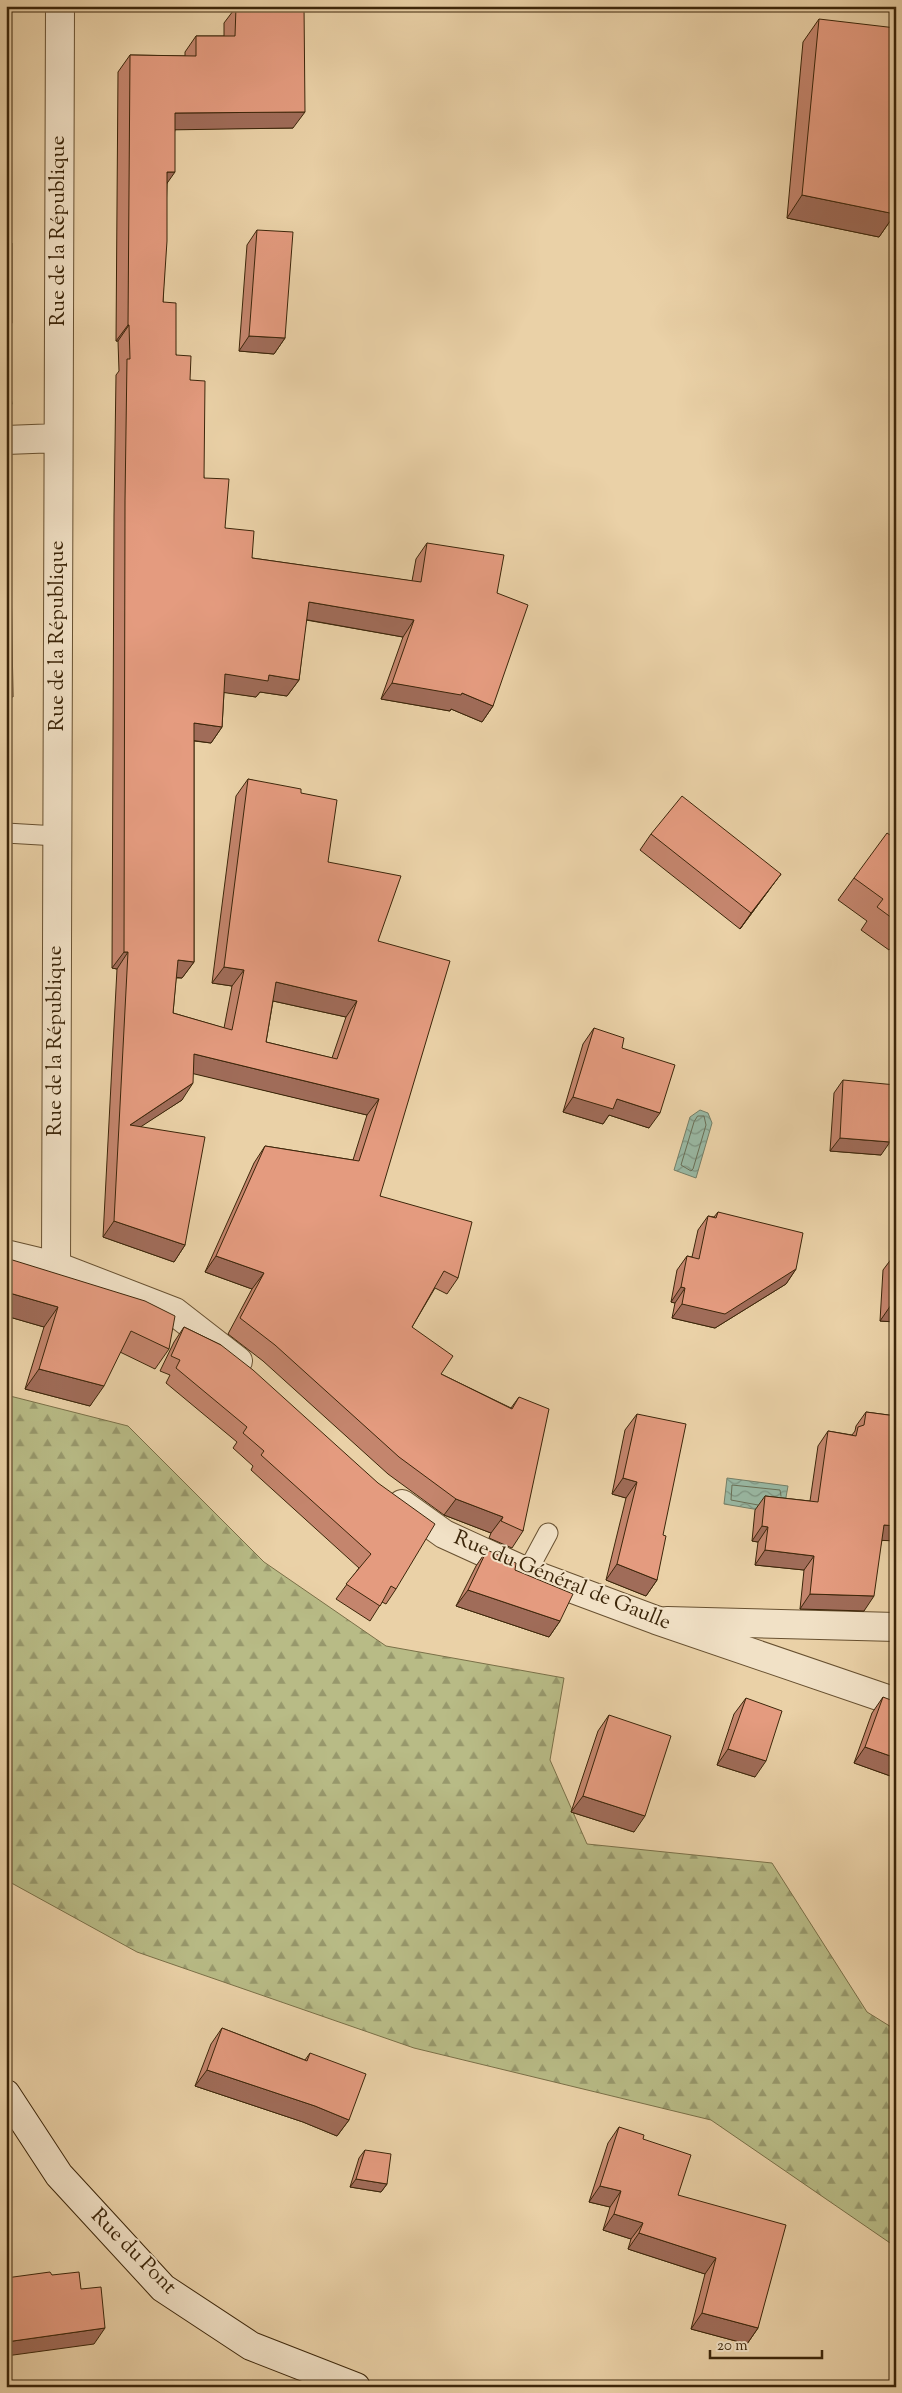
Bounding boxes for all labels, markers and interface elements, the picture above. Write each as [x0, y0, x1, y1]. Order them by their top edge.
street label: Rue de la République [44, 136, 74, 326]
street label: Rue de la République [43, 541, 73, 731]
street label: Rue de la République [41, 946, 71, 1136]
street label: Rue du Général de Gaulle [449, 1524, 675, 1638]
street label: Rue du Pont [83, 2202, 183, 2302]
scale bar [710, 2328, 822, 2360]
text: 20 m [717, 2336, 748, 2357]

